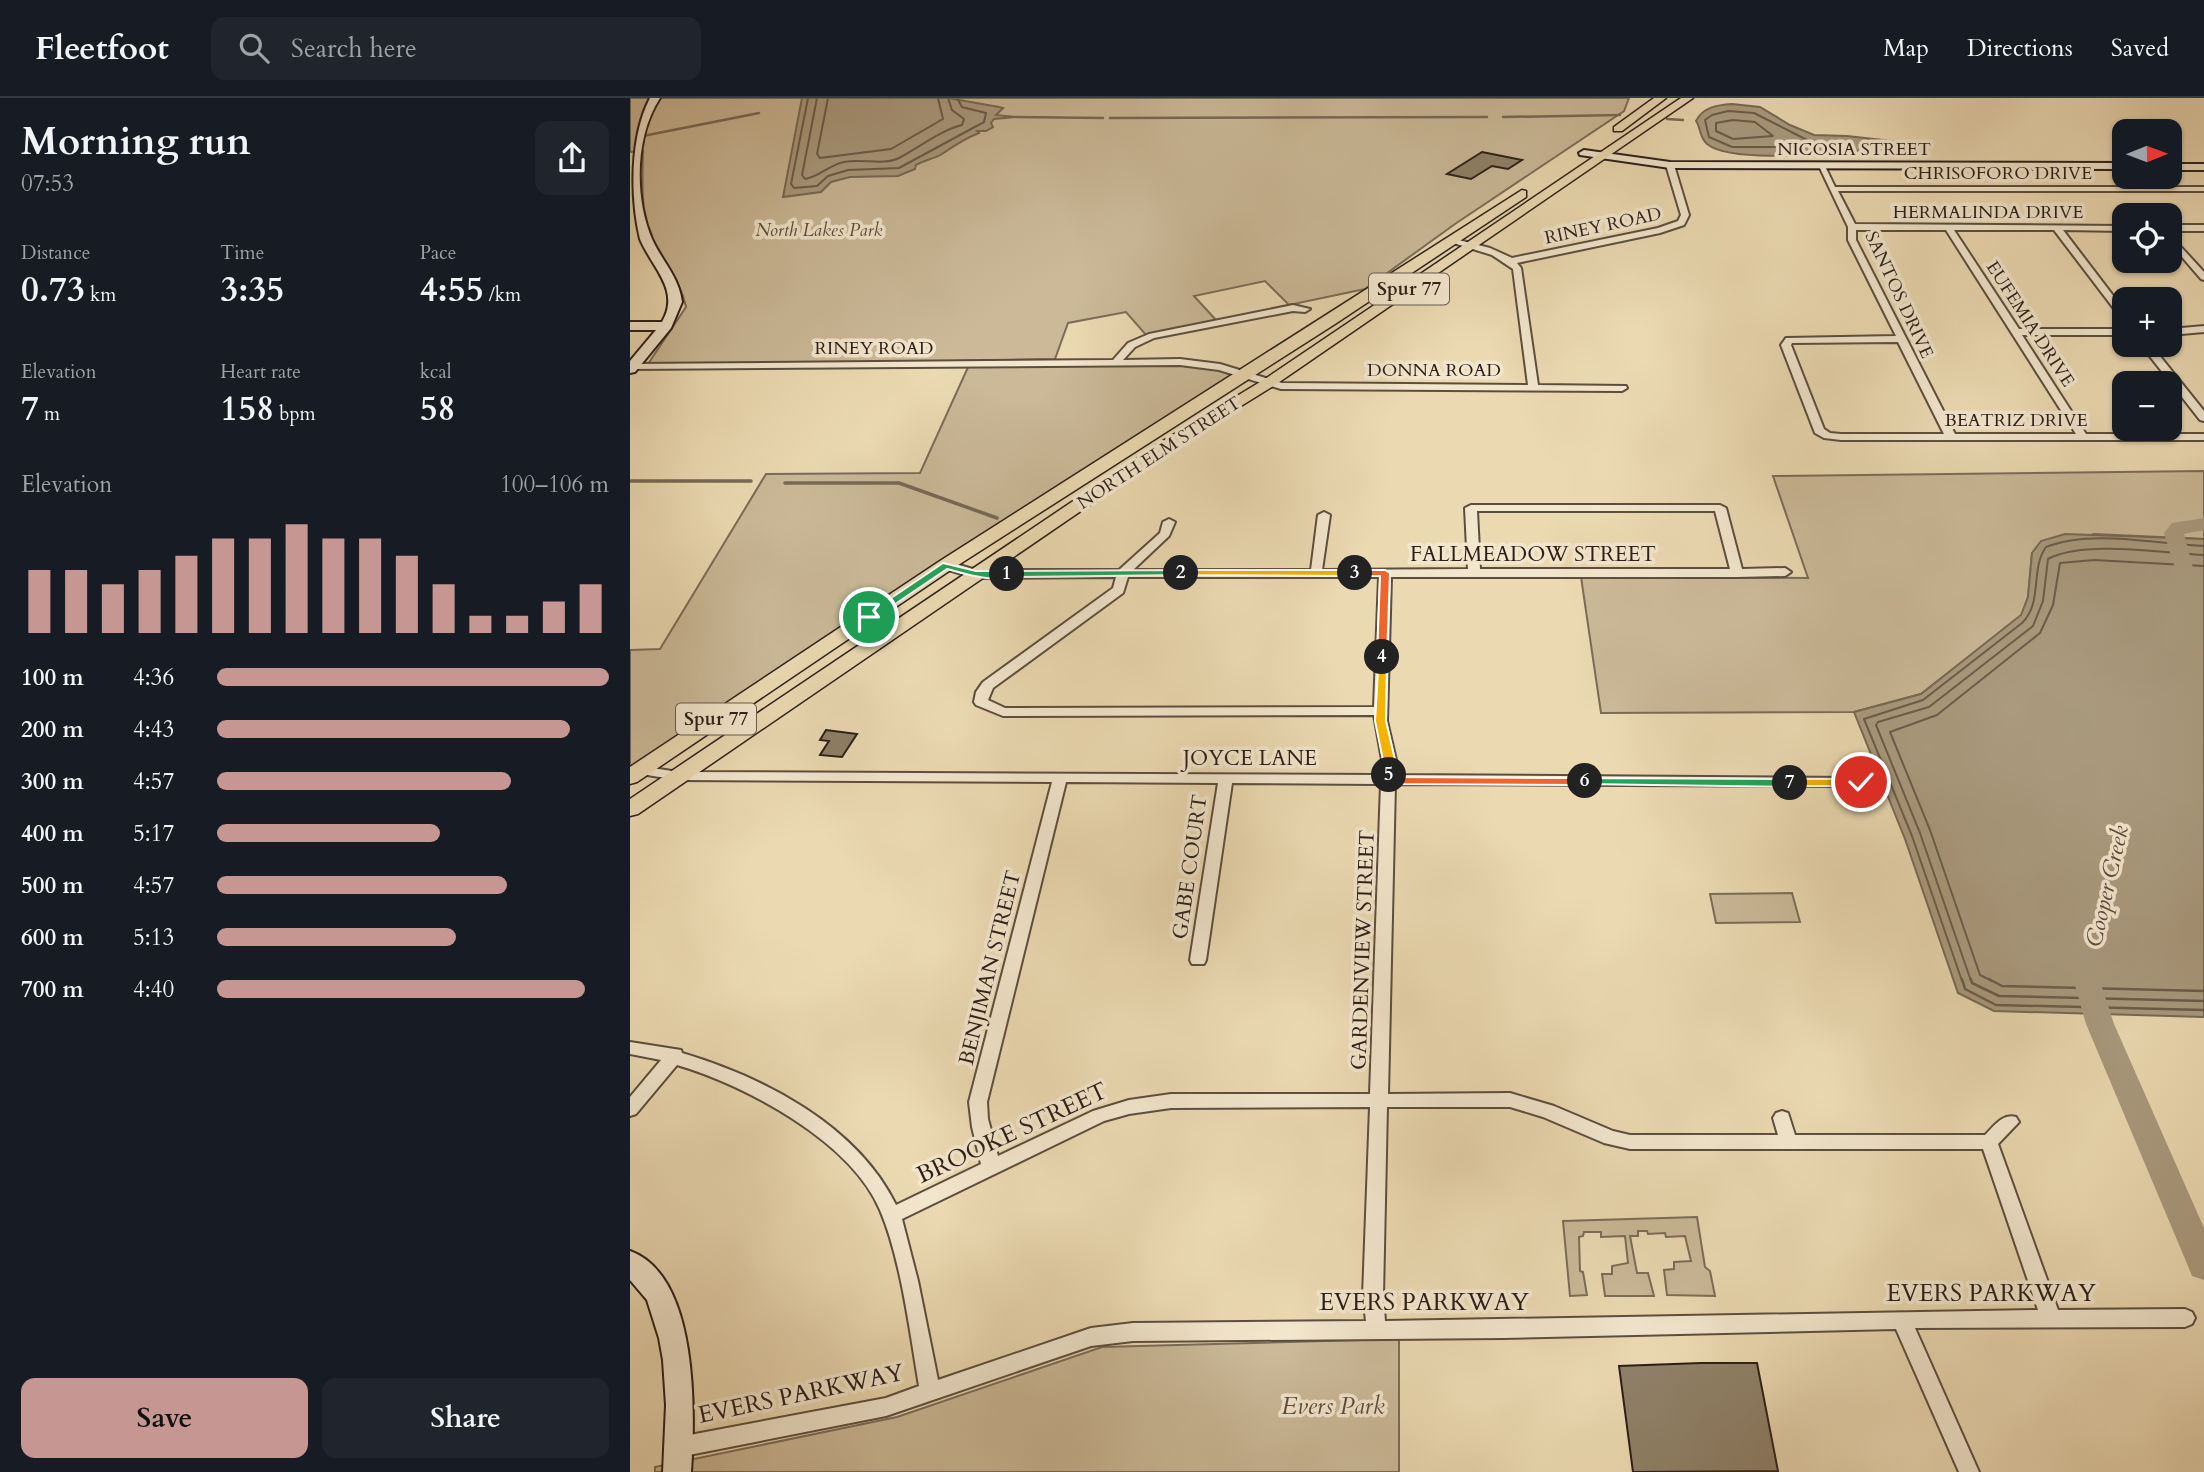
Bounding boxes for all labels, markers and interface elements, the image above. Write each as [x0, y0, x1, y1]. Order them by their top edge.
search box [211, 17, 701, 80]
text: Fleetfoot [35, 26, 169, 71]
icon: search [235, 29, 273, 67]
text: Search here [291, 31, 417, 66]
text: Map [1883, 32, 1929, 65]
text: Directions [1967, 32, 2073, 65]
text: Saved [2111, 32, 2169, 65]
text: Morning run [21, 116, 251, 168]
north arrow [2112, 119, 2182, 189]
map controls [2112, 119, 2182, 441]
button: share [535, 121, 609, 195]
street label: NICOSIA STREET [1777, 137, 1931, 162]
street label: CHRISOFORO DRIVE [1904, 161, 2092, 186]
text: 07:53 [21, 168, 74, 199]
street label: HERMALINDA DRIVE [1893, 200, 2083, 225]
street label: RINEY ROAD [1542, 201, 1664, 251]
button: locate [2112, 203, 2182, 273]
park label: North Lakes Park [756, 218, 883, 243]
street label: SANTOS DRIVE [1859, 227, 1939, 363]
text: Distance [21, 240, 90, 266]
text: Time [220, 240, 264, 266]
text: Pace [420, 240, 456, 266]
street label: EUFEMIA DRIVE [1980, 256, 2080, 392]
text: 0.73 [21, 266, 85, 314]
text: 3:35 [220, 266, 284, 314]
text: 4:55 [420, 266, 484, 314]
road number: Spur 77 [1369, 274, 1449, 304]
text: km [85, 282, 116, 308]
text: /km [484, 282, 521, 308]
button: + [2112, 287, 2182, 357]
street label: RINEY ROAD [815, 336, 933, 361]
street label: DONNA ROAD [1367, 358, 1501, 383]
text: Elevation [21, 359, 96, 385]
text: Heart rate [220, 359, 301, 385]
text: kcal [420, 359, 452, 385]
button: − [2112, 371, 2182, 441]
text: 7 [21, 385, 39, 433]
text: 158 [220, 385, 274, 433]
text: 58 [420, 385, 456, 433]
street label: NORTH ELM STREET [1072, 391, 1246, 515]
text: m [39, 401, 60, 427]
text: bpm [274, 401, 316, 427]
street label: BEATRIZ DRIVE [1944, 408, 2088, 433]
text: Elevation [21, 469, 112, 500]
text: 100–106 m [500, 469, 609, 500]
street label: FALLMEADOW STREET [1410, 540, 1656, 569]
pin: 1 [990, 556, 1024, 592]
pin: 2 [1164, 556, 1198, 590]
pin: 3 [1338, 556, 1372, 590]
text: 2 [1176, 559, 1185, 585]
text: 3 [1350, 559, 1359, 585]
text: 1 [1002, 560, 1011, 586]
pin [839, 587, 899, 647]
icon: arrive [850, 598, 888, 636]
pin: 4 [1364, 640, 1400, 674]
text: 4 [1377, 643, 1386, 669]
text: 100 m [21, 662, 84, 693]
text: 4:36 [133, 662, 174, 693]
road number: Spur 77 [676, 704, 756, 734]
text: 200 m [21, 714, 84, 745]
text: 4:43 [133, 714, 174, 745]
street label: JOYCE LANE [1180, 744, 1317, 773]
pin [1831, 752, 1891, 812]
pin: 5 [1372, 758, 1406, 792]
text: 5 [1384, 761, 1393, 787]
icon: check [1842, 763, 1880, 801]
pin: 6 [1567, 764, 1602, 798]
text: 300 m [21, 766, 84, 797]
text: 4:57 [133, 766, 174, 797]
pin: 7 [1772, 766, 1808, 800]
text: 6 [1580, 767, 1589, 793]
text: 7 [1785, 769, 1794, 795]
street label: GABE COURT [1165, 793, 1215, 941]
text: 400 m [21, 818, 84, 849]
text: 5:17 [133, 818, 174, 849]
water label: Cooper Creek [2078, 822, 2136, 950]
street label: GARDENVIEW STREET [1344, 829, 1382, 1071]
street label: BENJIMAN STREET [952, 868, 1028, 1068]
text: 500 m [21, 870, 84, 901]
text: 4:57 [133, 870, 174, 901]
text: 600 m [21, 922, 84, 953]
text: 5:13 [133, 922, 174, 953]
text: 700 m [21, 974, 84, 1005]
text: 4:40 [133, 974, 174, 1005]
street label: BROOKE STREET [911, 1074, 1113, 1192]
street label: EVERS PARKWAY [1886, 1277, 2096, 1310]
street label: EVERS PARKWAY [1319, 1286, 1529, 1319]
street label: EVERS PARKWAY [695, 1356, 907, 1432]
button: Save [21, 1378, 308, 1458]
button: Share [322, 1378, 609, 1458]
park label: Evers Park [1281, 1390, 1385, 1423]

